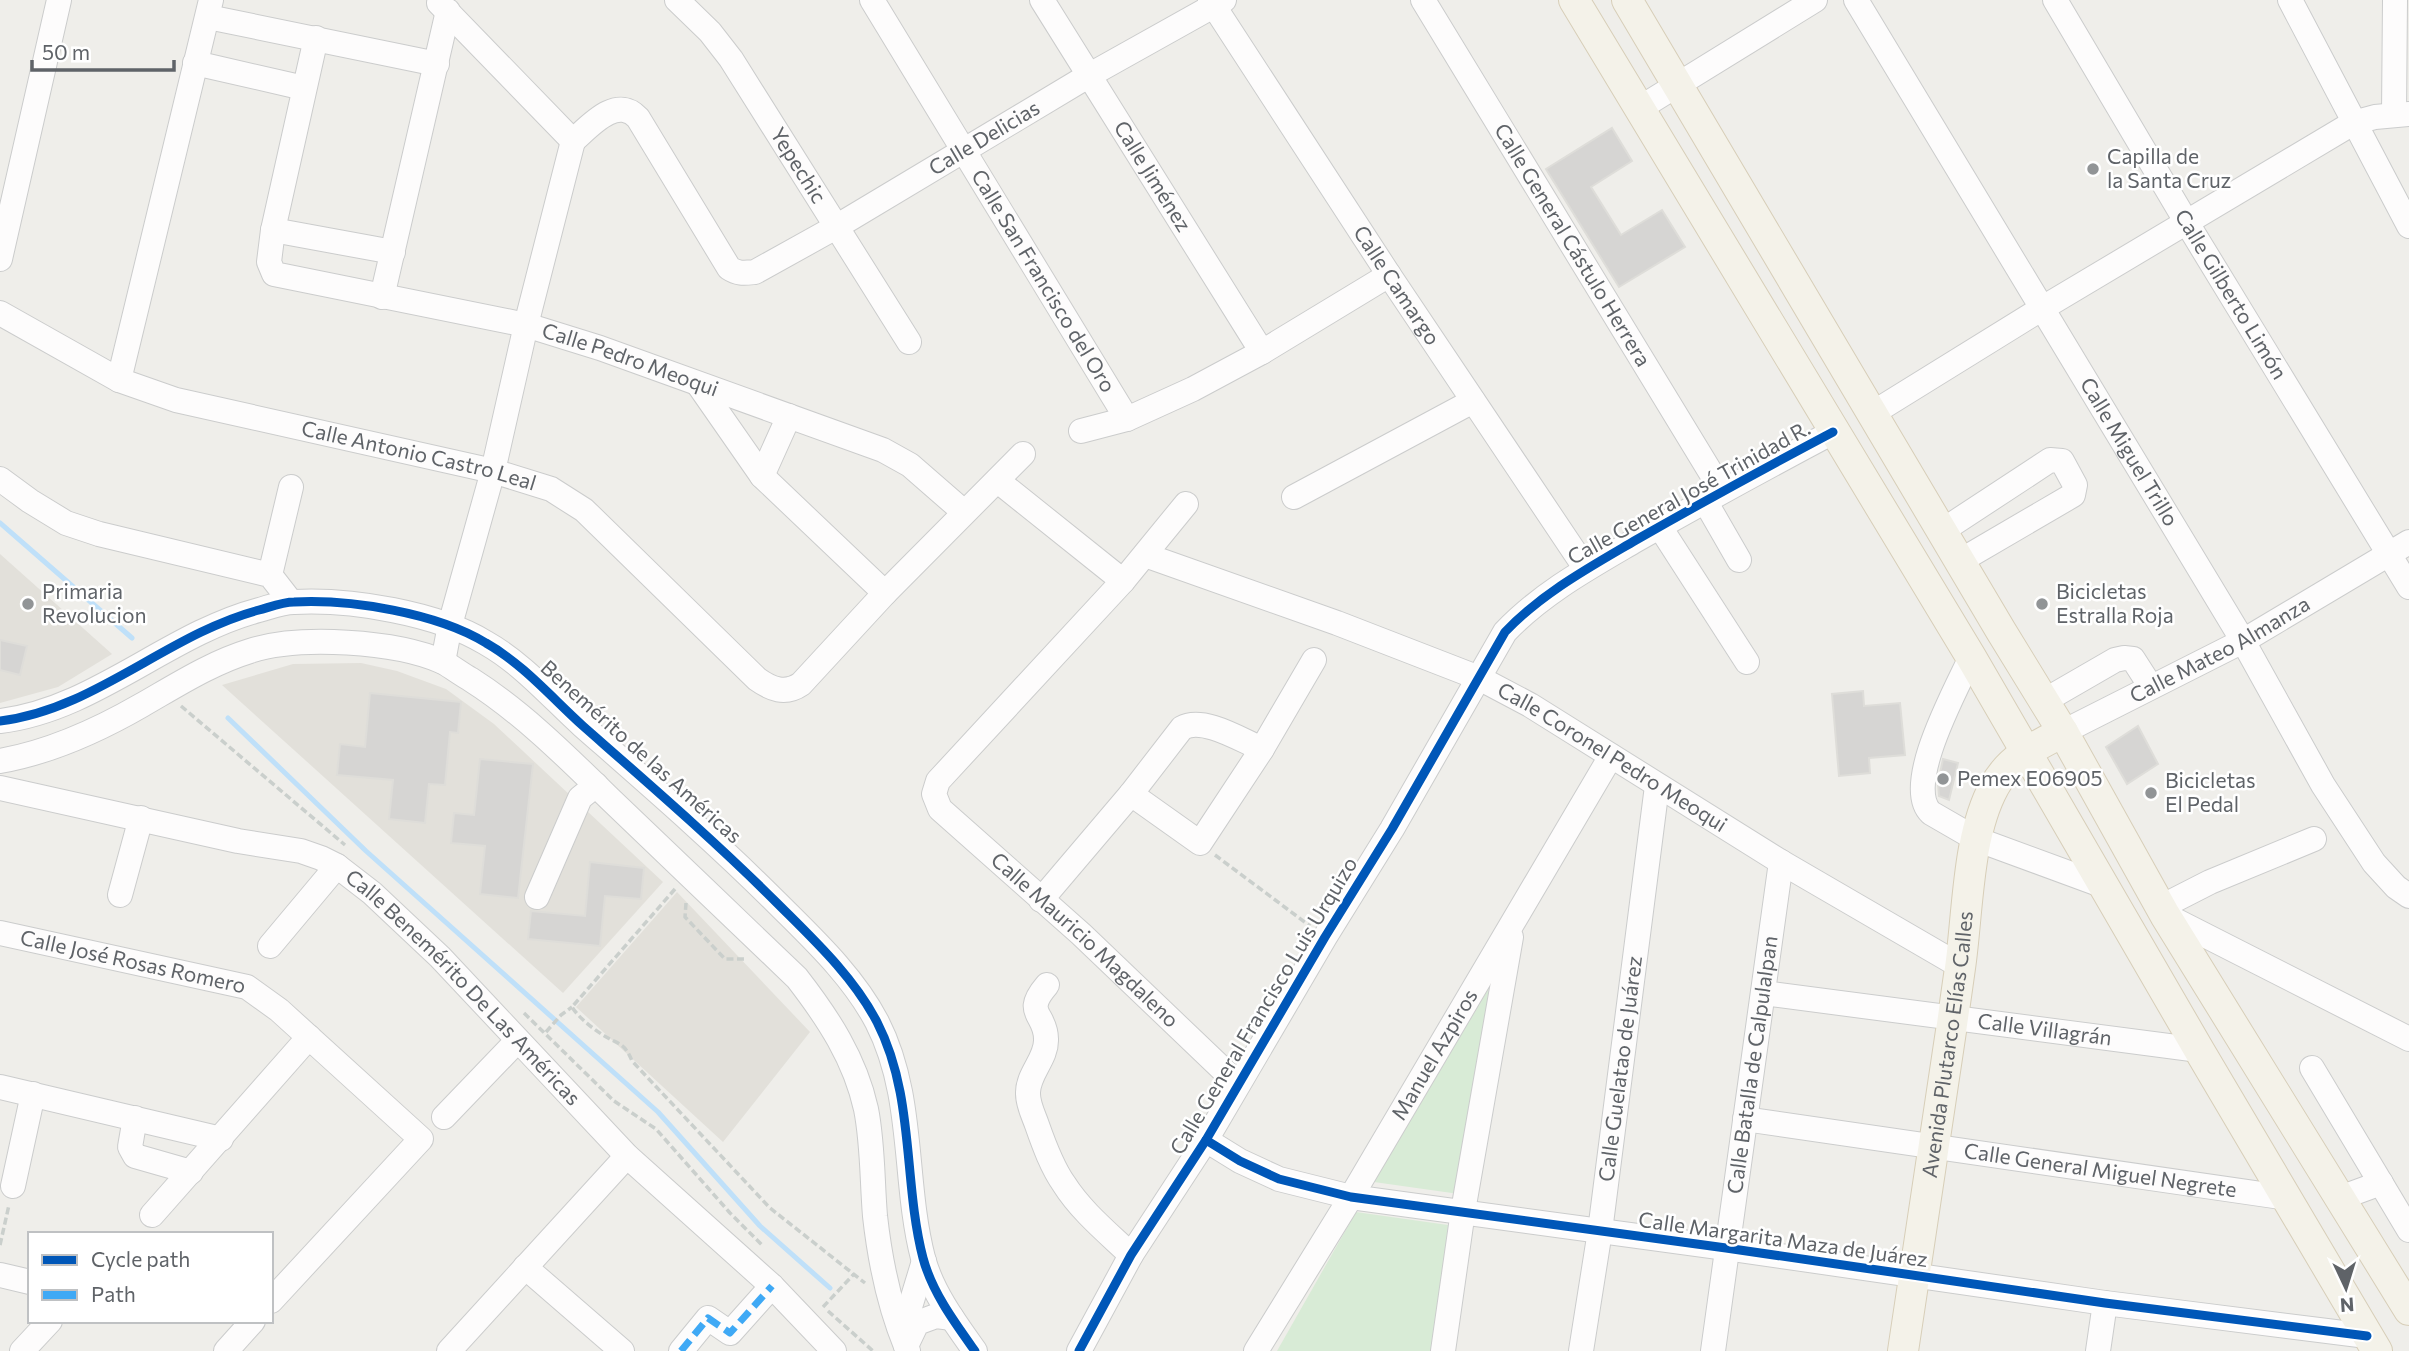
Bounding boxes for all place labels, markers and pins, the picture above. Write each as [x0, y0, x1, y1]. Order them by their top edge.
place label: Capilla de la Santa Cruz [2107, 143, 2231, 192]
marker: Capilla de la Santa Cruz [2085, 161, 2101, 177]
place label: Primaria Revolucion [42, 578, 147, 627]
place label: Bicicletas Estralla Roja [2056, 578, 2174, 627]
marker: Primaria Revolucion [20, 596, 36, 612]
marker: Bicicletas Estralla Roja [2034, 596, 2050, 612]
place label: Pemex E06905 [1957, 765, 2103, 790]
place label: Bicicletas El Pedal [2165, 767, 2256, 816]
marker: Pemex E06905 [1935, 771, 1951, 787]
marker: Bicicletas El Pedal [2143, 785, 2159, 801]

